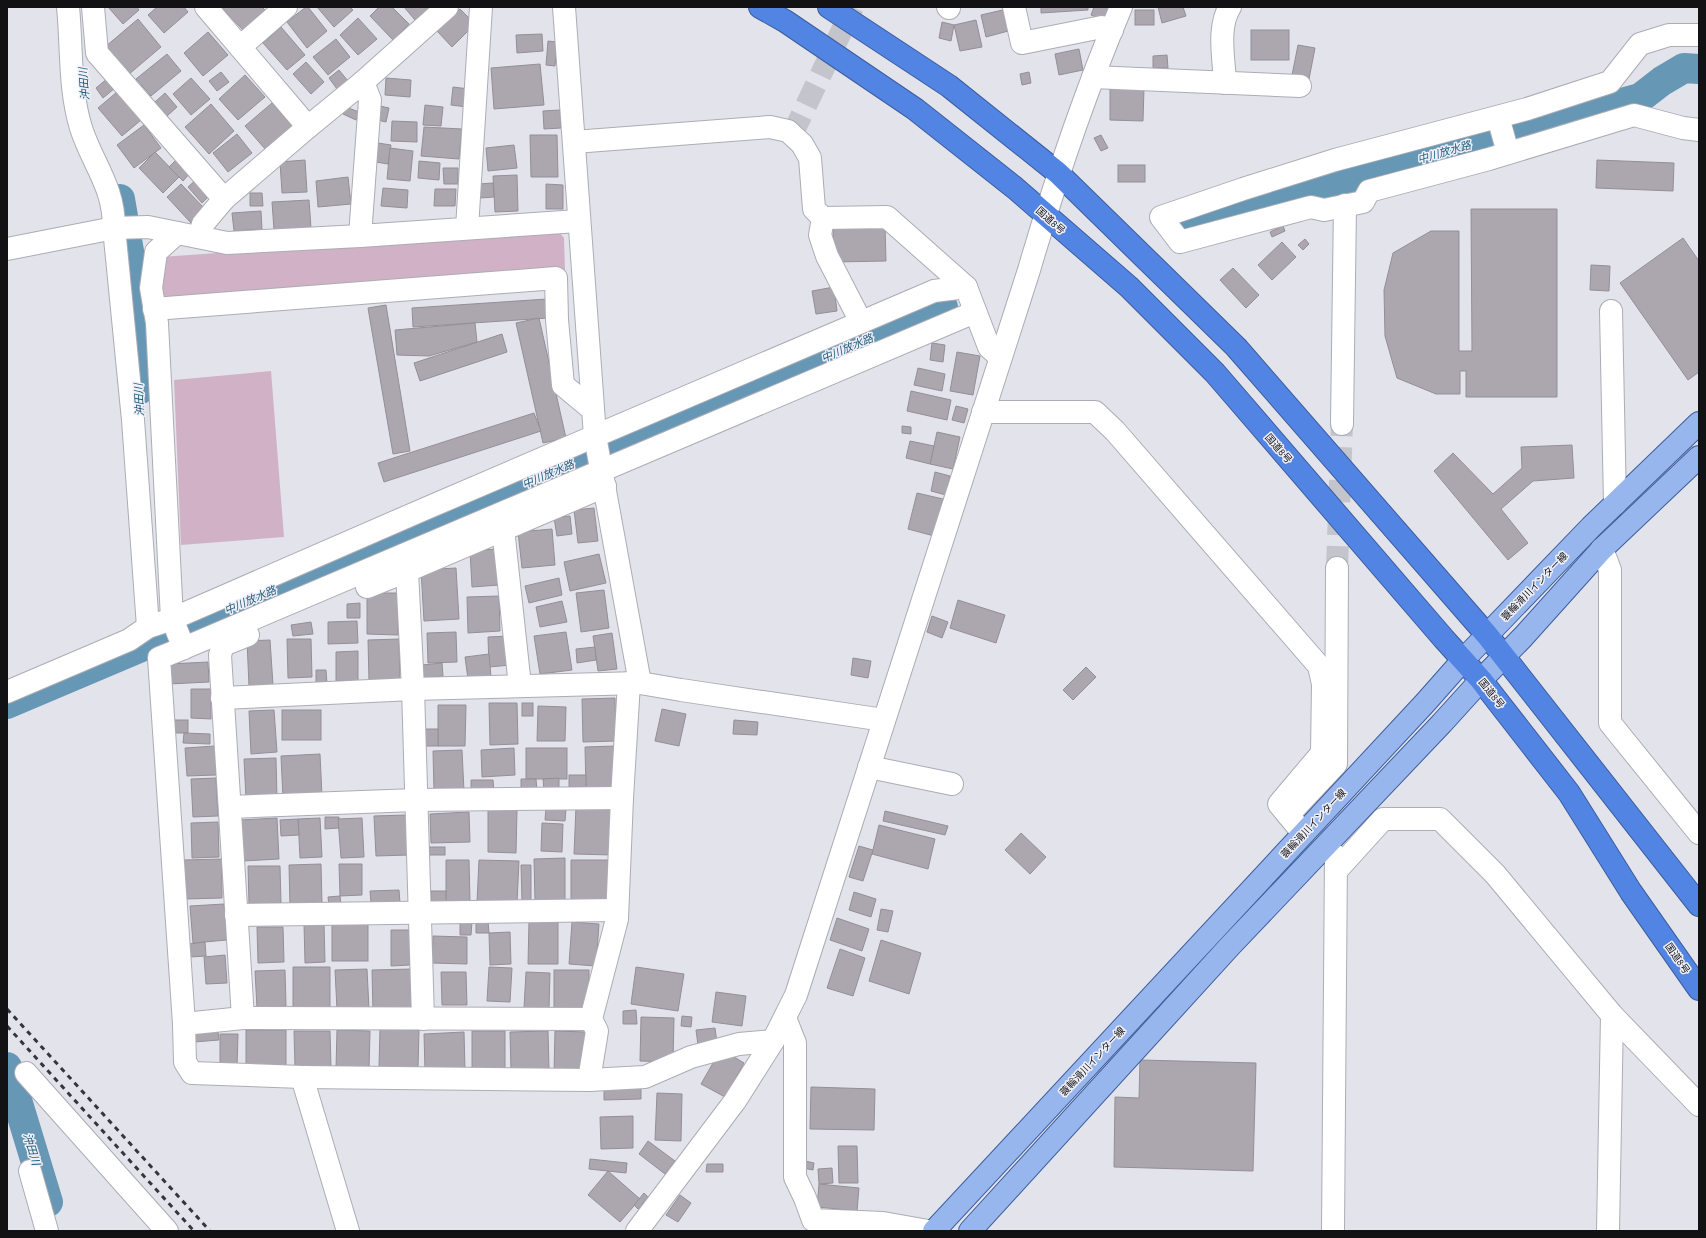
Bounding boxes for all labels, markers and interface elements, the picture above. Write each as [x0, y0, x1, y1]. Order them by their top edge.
water label: 沖田川 [76, 66, 93, 101]
water label: 中川放水路 [1416, 137, 1474, 167]
street label: 国道8号 [1033, 204, 1068, 238]
water label: 中川放水路 [819, 330, 876, 366]
water label: 沖田川 [131, 382, 148, 417]
street label: 国道8号 [1261, 431, 1295, 466]
water label: 中川放水路 [520, 456, 577, 492]
street label: 蓑輪滑川インター線 [1498, 549, 1571, 624]
water label: 中川放水路 [222, 582, 279, 618]
street label: 国道8号 [1475, 676, 1508, 712]
street label: 蓑輪滑川インター線 [1278, 786, 1350, 861]
street label: 国道8号 [1661, 940, 1693, 977]
street label: 蓑輪滑川インター線 [1057, 1024, 1129, 1099]
water label: 沖田川 [20, 1131, 44, 1168]

